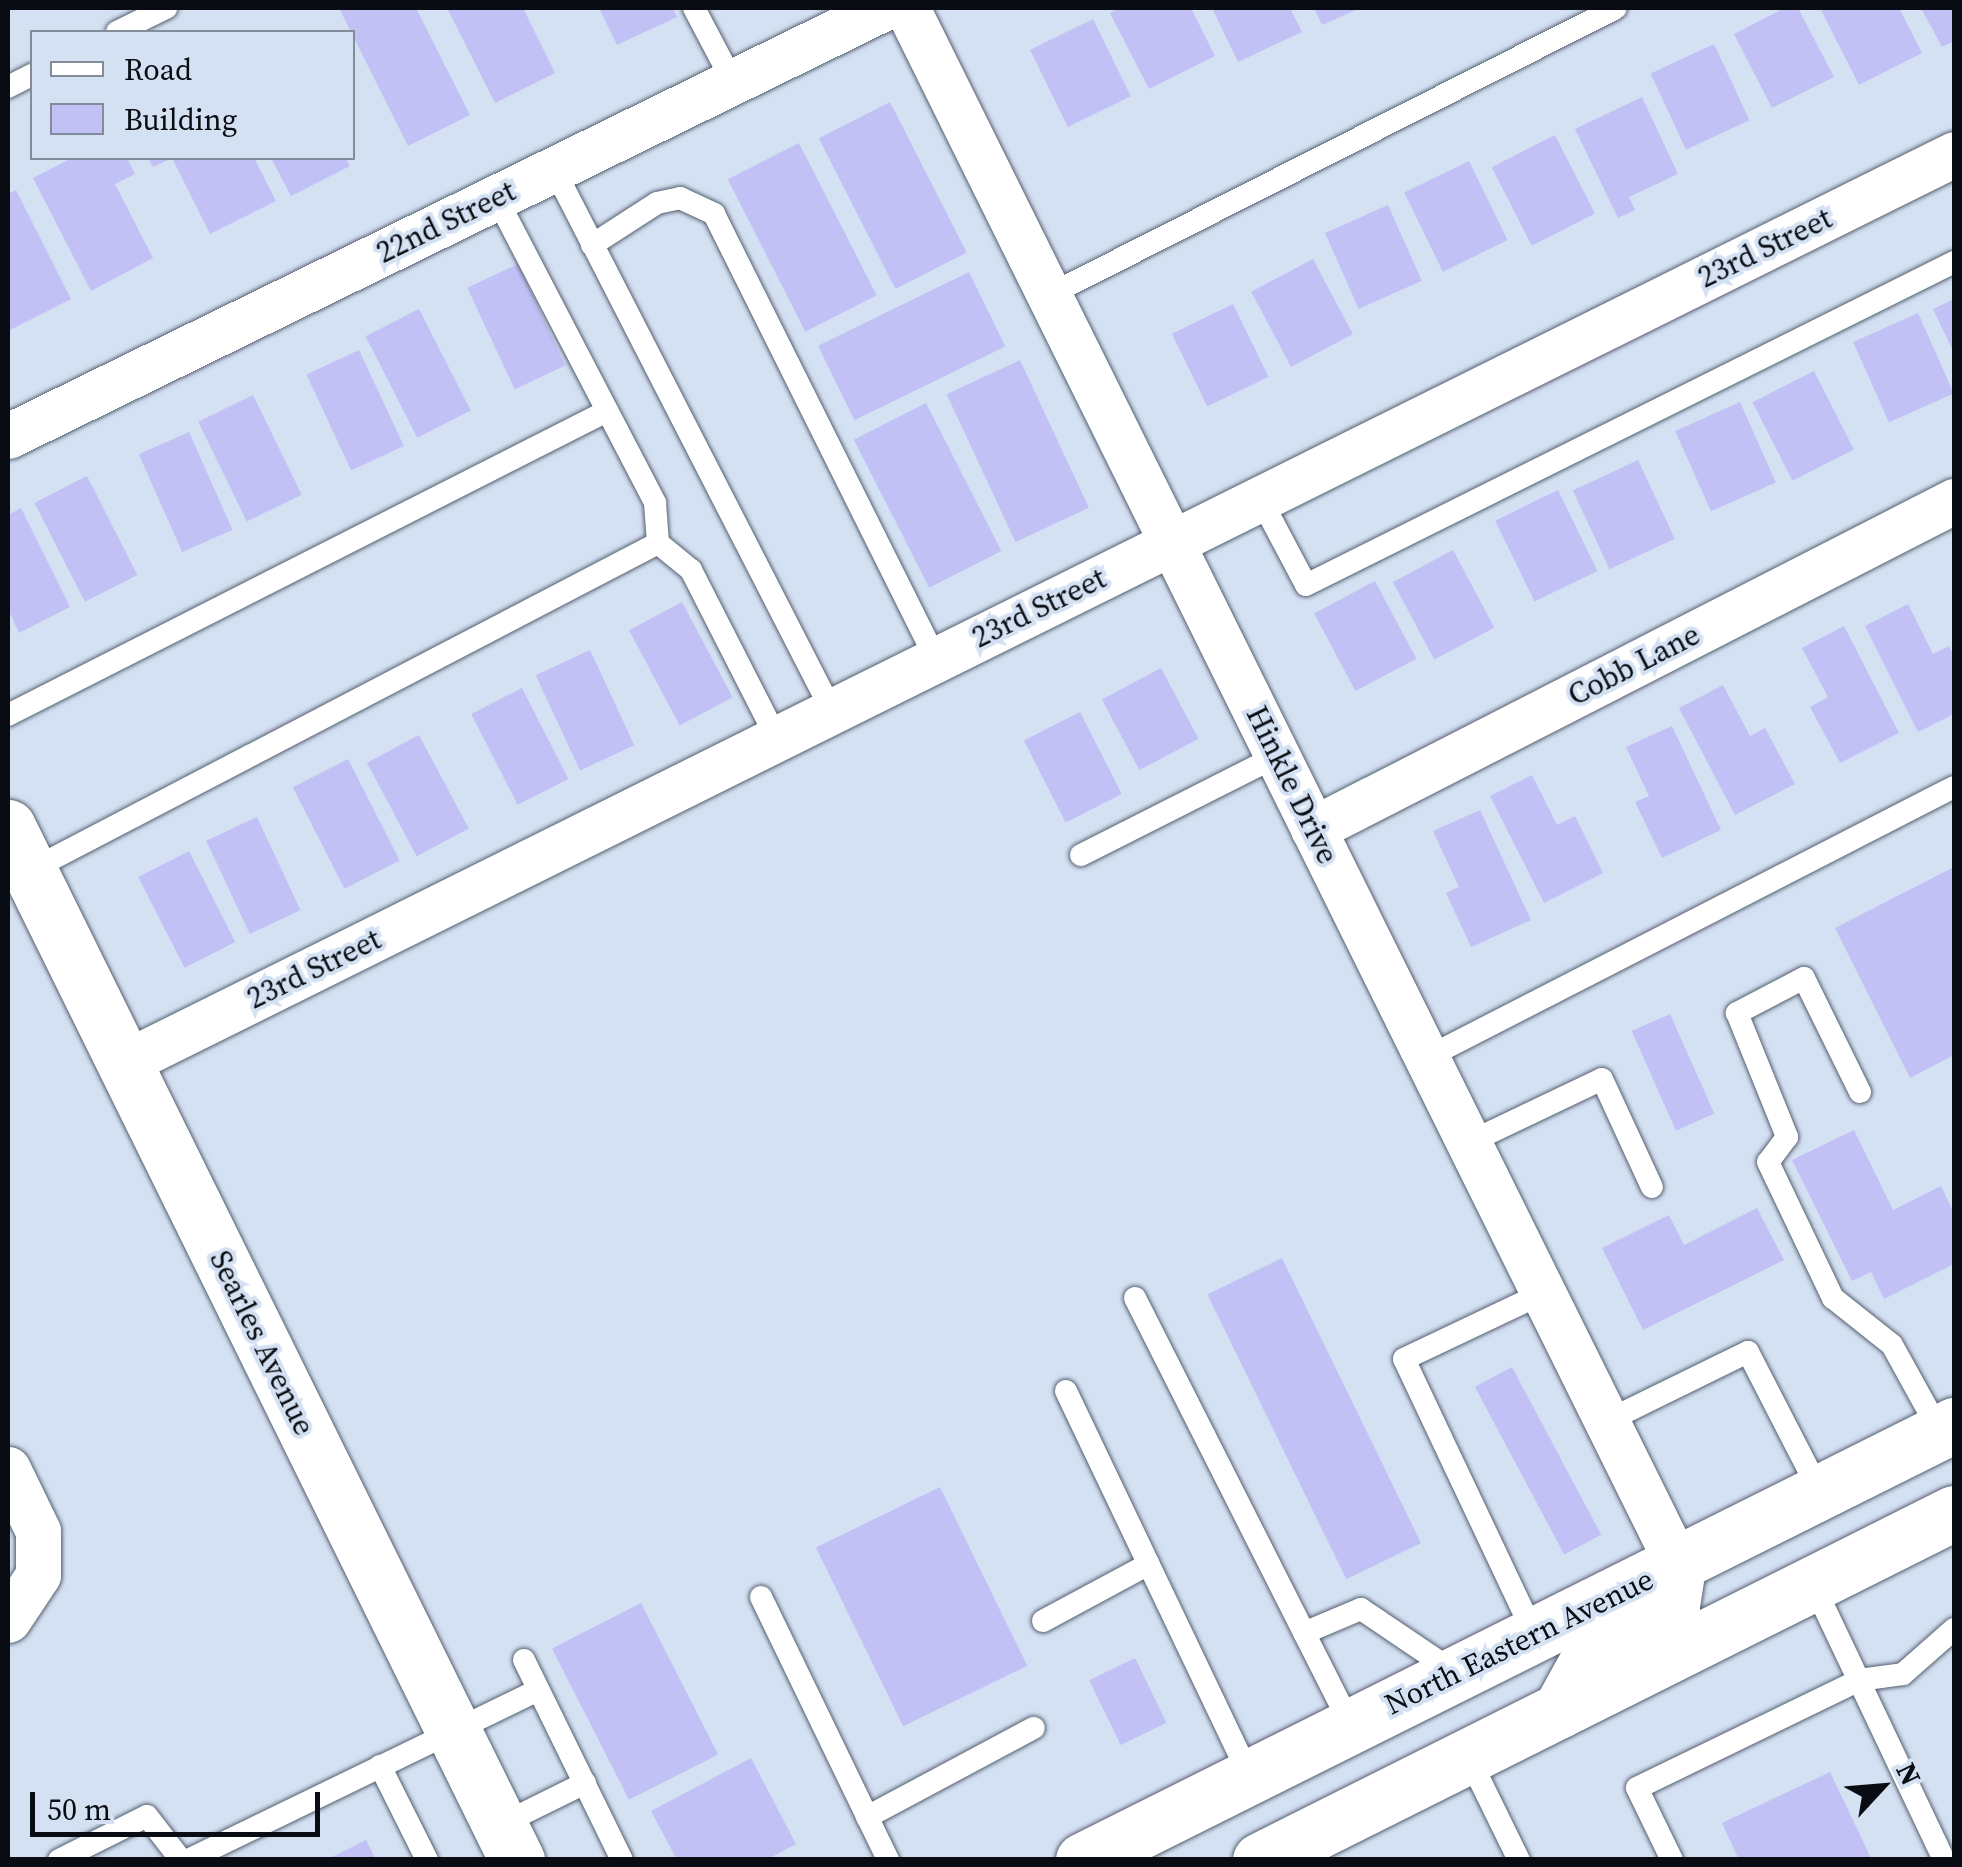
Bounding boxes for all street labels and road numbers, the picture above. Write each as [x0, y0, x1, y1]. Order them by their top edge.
street label: 22nd Street [371, 173, 521, 271]
street label: 23rd Street [1692, 200, 1838, 296]
street label: 23rd Street [966, 560, 1112, 656]
street label: Cobb Lane [1562, 617, 1706, 713]
street label: Hinkle Drive [1238, 700, 1346, 870]
street label: 23rd Street [241, 921, 387, 1017]
street label: Searles Avenue [202, 1245, 322, 1441]
street label: North Eastern Avenue [1379, 1561, 1659, 1723]

